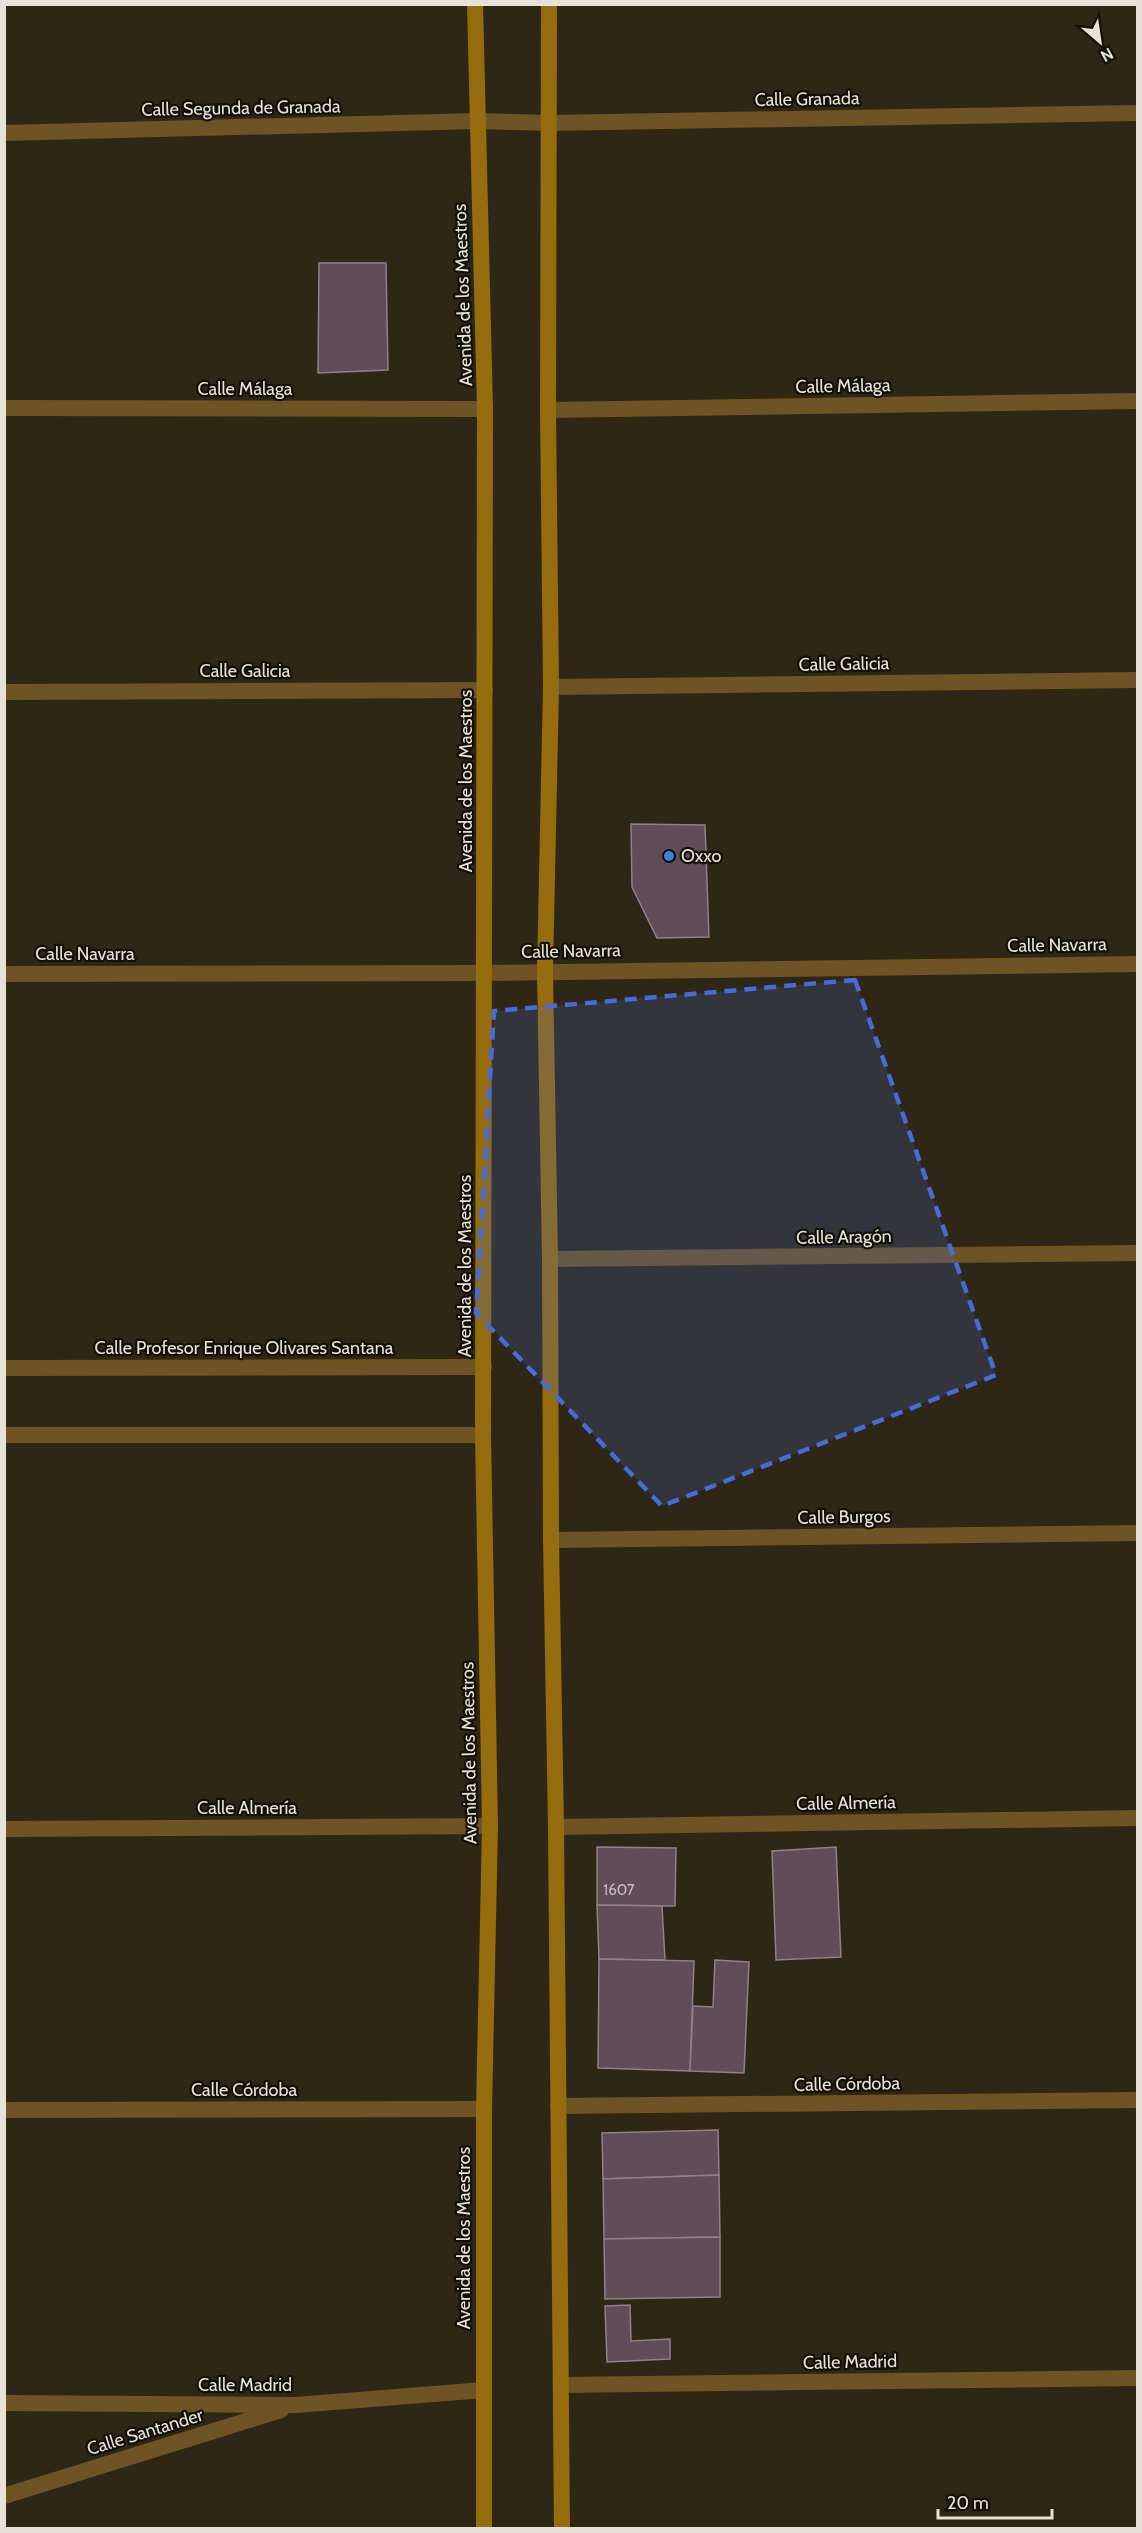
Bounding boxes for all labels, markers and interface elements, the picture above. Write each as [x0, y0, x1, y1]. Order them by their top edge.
north arrow [1070, 12, 1130, 72]
text: N [1097, 44, 1117, 66]
street label: Calle Granada [754, 87, 860, 111]
street label: Calle Segunda de Granada [141, 95, 341, 121]
street label: Avenida de los Maestros [449, 203, 477, 387]
street label: Calle Málaga [795, 374, 891, 398]
street label: Calle Málaga [197, 378, 293, 400]
street label: Calle Galicia [798, 652, 890, 676]
street label: Calle Galicia [200, 660, 291, 682]
street label: Avenida de los Maestros [455, 690, 477, 872]
place label: Oxxo [681, 845, 721, 867]
marker: Oxxo [662, 849, 676, 863]
street label: Calle Navarra [1007, 933, 1107, 957]
street label: Calle Navarra [521, 939, 621, 963]
street label: Calle Navarra [35, 943, 135, 965]
street label: Avenida de los Maestros [454, 1175, 476, 1357]
street label: Calle Aragón [796, 1225, 892, 1249]
street label: Calle Profesor Enrique Olivares Santana [95, 1337, 394, 1359]
street label: Calle Burgos [797, 1505, 891, 1529]
street label: Avenida de los Maestros [456, 1662, 482, 1844]
street label: Calle Almería [796, 1791, 896, 1815]
street label: Calle Almería [197, 1797, 297, 1819]
house number: 1607 [603, 1881, 635, 1899]
street label: Calle Córdoba [794, 2072, 901, 2096]
street label: Calle Córdoba [191, 2079, 297, 2101]
street label: Avenida de los Maestros [453, 2147, 475, 2329]
street label: Calle Madrid [803, 2350, 897, 2374]
street label: Calle Madrid [198, 2374, 292, 2396]
street label: Calle Santander [84, 2404, 206, 2460]
scale bar [938, 2482, 1052, 2520]
text: 20 m [947, 2492, 989, 2514]

